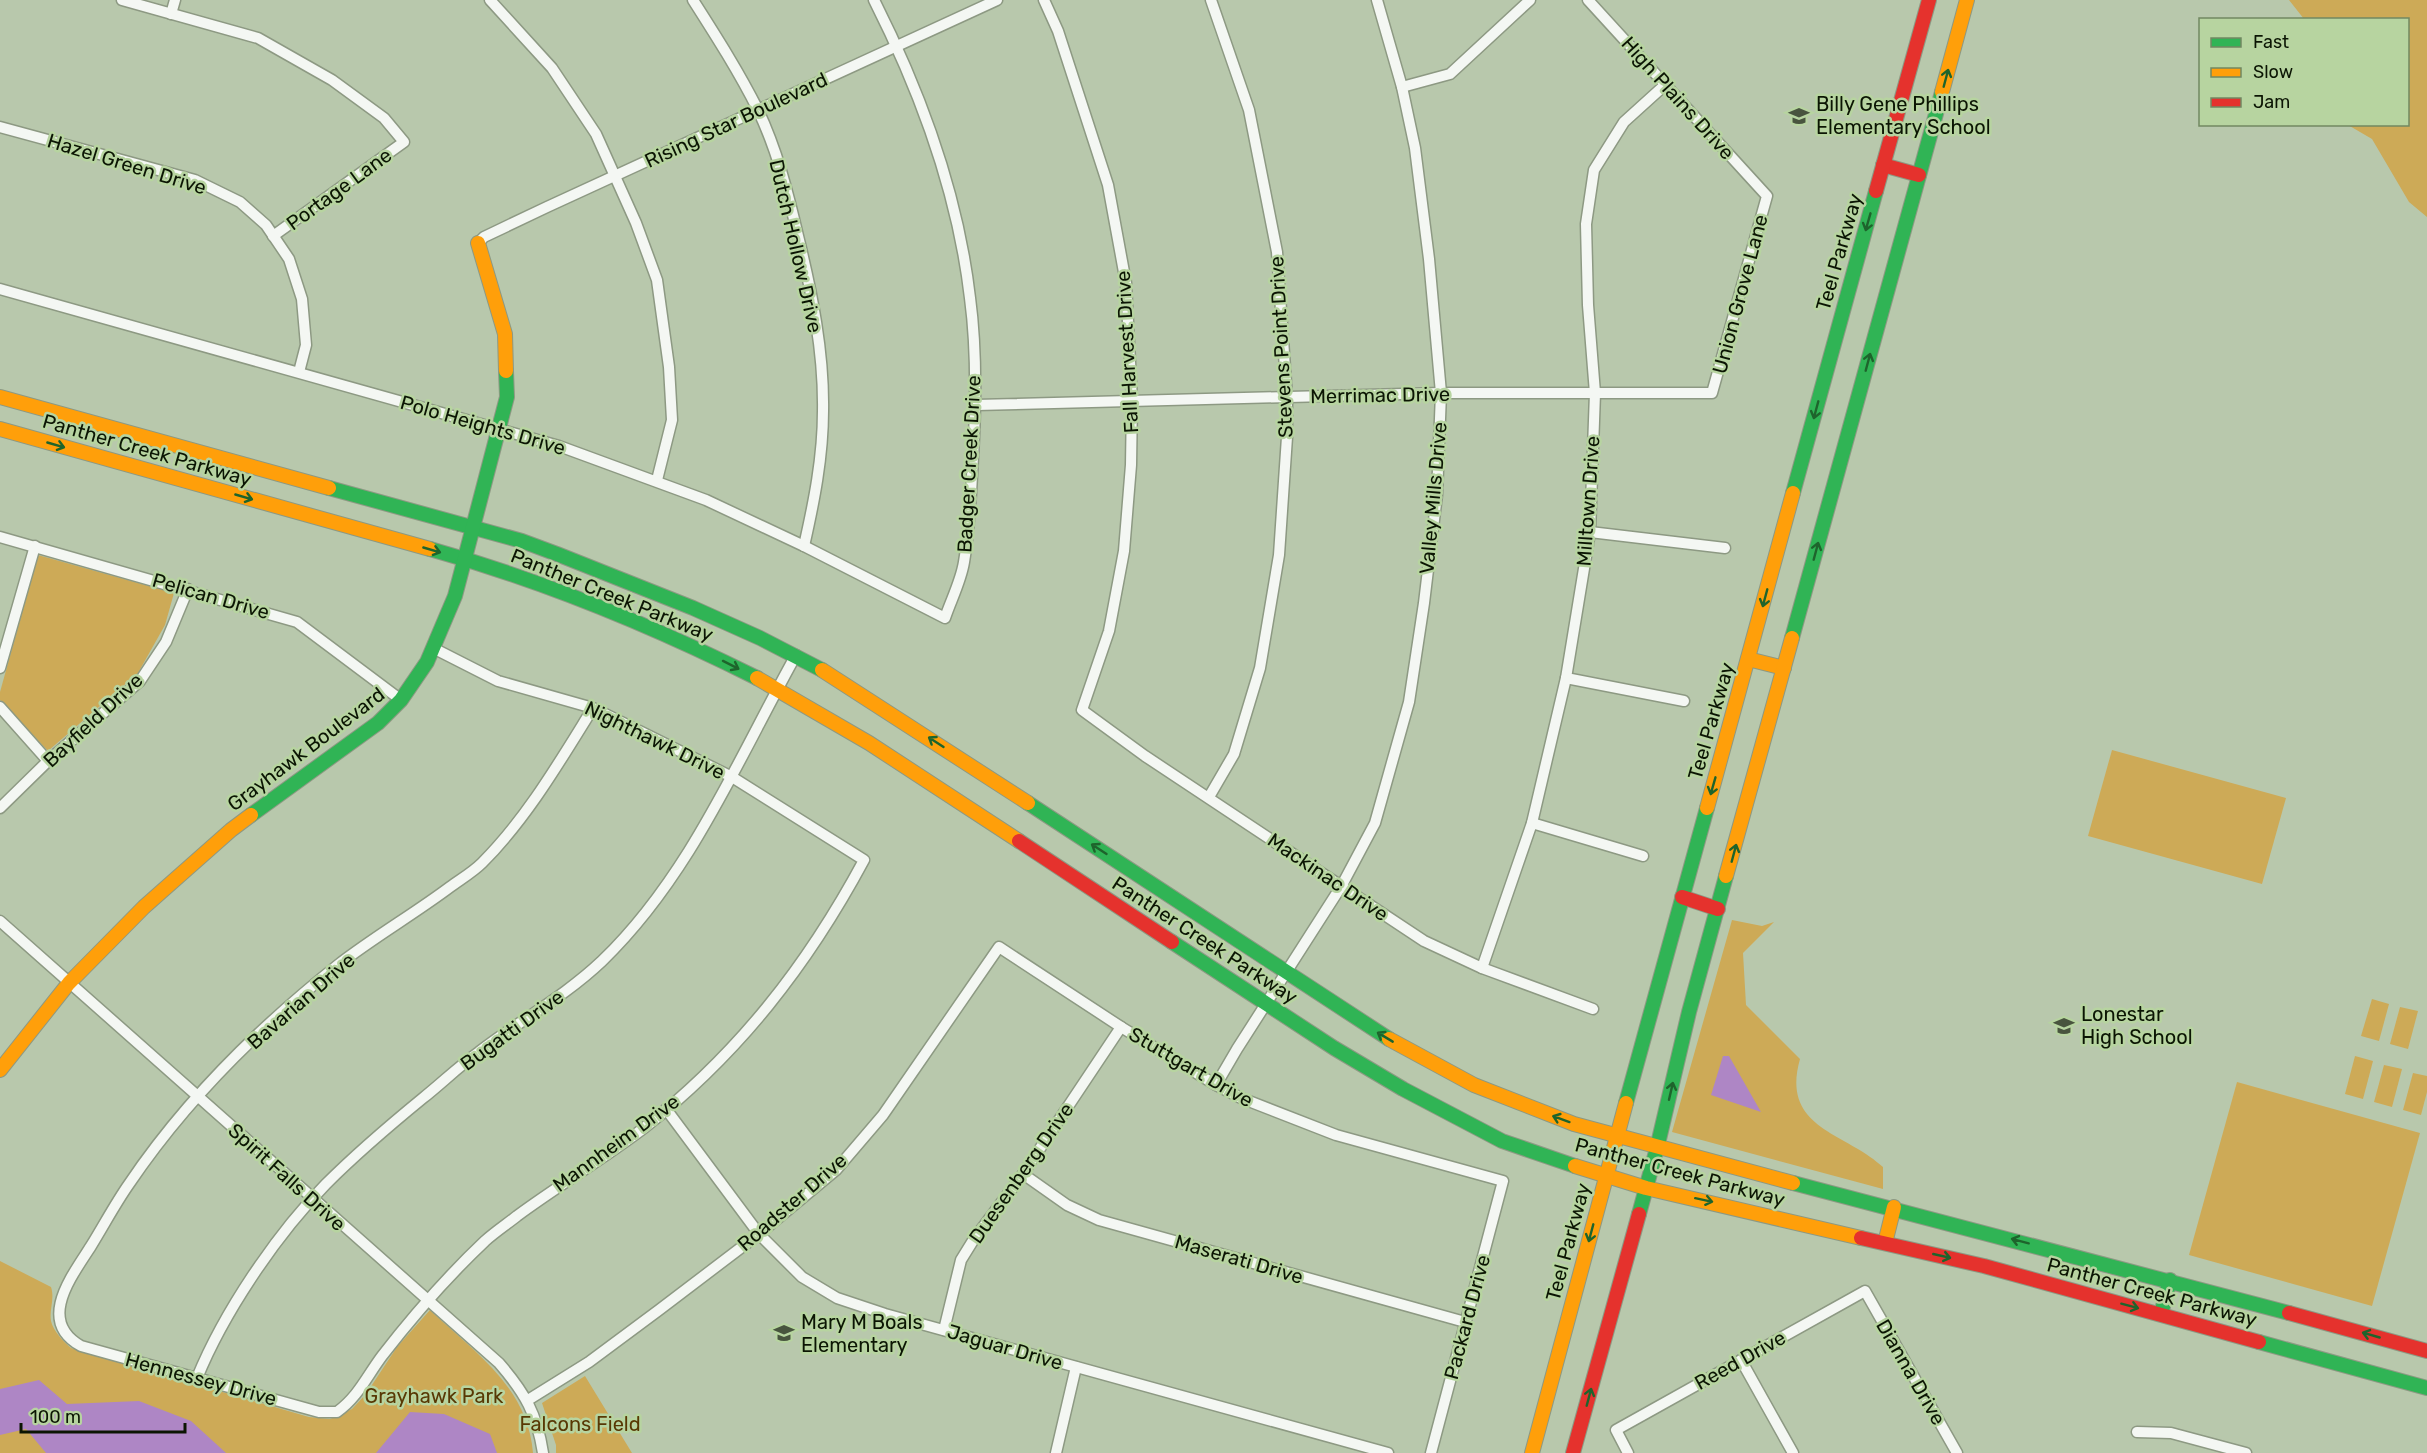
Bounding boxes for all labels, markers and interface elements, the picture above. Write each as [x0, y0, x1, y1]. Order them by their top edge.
legend [2199, 18, 2409, 126]
text: Fast [2253, 31, 2289, 53]
street label: High Plains Drive [1617, 32, 1739, 164]
text: Slow [2253, 61, 2293, 83]
street label: Rising Star Boulevard [641, 67, 831, 173]
one-way arrow [1940, 69, 1952, 88]
text: Jam [2253, 91, 2290, 113]
place label: Billy Gene Phillips Elementary School [1816, 92, 1991, 139]
school or university icon: Billy Gene Phillips Elementary School [1787, 104, 1811, 128]
street label: Hazel Green Drive [45, 128, 209, 200]
street label: Portage Lane [282, 143, 396, 235]
street label: Dutch Hollow Drive [764, 157, 828, 335]
street label: Teel Parkway [1811, 191, 1867, 313]
street label: Union Grove Lane [1707, 212, 1773, 376]
one-way arrow [1861, 212, 1873, 231]
street label: Stevens Point Drive [1264, 255, 1298, 439]
street label: Fall Harvest Drive [1111, 270, 1143, 434]
one-way arrow [1862, 353, 1874, 372]
street label: Badger Creek Drive [952, 375, 986, 553]
street label: Merrimac Drive [1310, 382, 1450, 408]
street label: Polo Heights Drive [398, 390, 568, 460]
one-way arrow [1810, 400, 1821, 419]
street label: Panther Creek Parkway [40, 409, 254, 491]
street label: Valley Mills Drive [1414, 421, 1452, 575]
street label: Milltown Drive [1571, 435, 1605, 567]
one-way arrow [46, 440, 65, 451]
one-way arrow [234, 492, 253, 503]
one-way arrow [1811, 541, 1822, 560]
street label: Panther Creek Parkway [507, 543, 717, 647]
one-way arrow [422, 545, 441, 556]
street label: Pelican Drive [150, 568, 272, 624]
one-way arrow [1759, 588, 1770, 607]
one-way arrow [722, 659, 739, 671]
street label: Teel Parkway [1683, 660, 1739, 782]
street label: Bayfield Drive [38, 668, 148, 772]
street label: Grayhawk Boulevard [223, 682, 389, 816]
street label: Nighthawk Drive [581, 696, 729, 784]
one-way arrow [928, 736, 945, 748]
one-way arrow [1707, 776, 1718, 795]
street label: Mackinac Drive [1263, 828, 1393, 926]
one-way arrow [1091, 843, 1108, 855]
one-way arrow [1728, 843, 1740, 862]
street label: Panther Creek Parkway [1108, 871, 1302, 1009]
street label: Bavarian Drive [242, 948, 360, 1054]
street label: Bugatti Drive [456, 984, 568, 1076]
place label: Lonestar High School [2081, 1002, 2193, 1049]
school or university icon: Lonestar High School [2052, 1014, 2076, 1038]
street label: Stuttgart Drive [1125, 1022, 1257, 1112]
one-way arrow [1377, 1030, 1394, 1042]
one-way arrow [1665, 1082, 1677, 1101]
street label: Mannheim Drive [548, 1089, 684, 1197]
street label: Duesenberg Drive [964, 1098, 1078, 1248]
one-way arrow [1552, 1113, 1571, 1124]
street label: Spirit Falls Drive [223, 1118, 351, 1236]
street label: Panther Creek Parkway [1572, 1132, 1788, 1212]
street label: Roadster Drive [733, 1148, 851, 1256]
street label: Teel Parkway [1541, 1180, 1595, 1304]
one-way arrow [1694, 1195, 1713, 1207]
one-way arrow [1585, 1223, 1596, 1242]
street label: Maserati Drive [1172, 1229, 1306, 1289]
one-way arrow [2011, 1234, 2030, 1246]
one-way arrow [1932, 1251, 1951, 1263]
street label: Packard Drive [1439, 1252, 1495, 1382]
street label: Panther Creek Parkway [2044, 1252, 2260, 1332]
one-way arrow [2121, 1301, 2140, 1312]
place label: Mary M Boals Elementary [801, 1310, 923, 1357]
street label: Dianna Drive [1871, 1315, 1951, 1429]
street label: Jaguar Drive [945, 1319, 1065, 1375]
school or university icon: Mary M Boals Elementary [772, 1321, 796, 1345]
street label: Reed Drive [1690, 1325, 1790, 1395]
one-way arrow [2362, 1329, 2381, 1340]
street label: Hennessey Drive [123, 1347, 279, 1411]
park label: Grayhawk Park [365, 1384, 504, 1408]
one-way arrow [1583, 1387, 1595, 1406]
scale bar [21, 1396, 184, 1434]
text: 100 m [30, 1406, 81, 1428]
park label: Falcons Field [519, 1412, 641, 1436]

